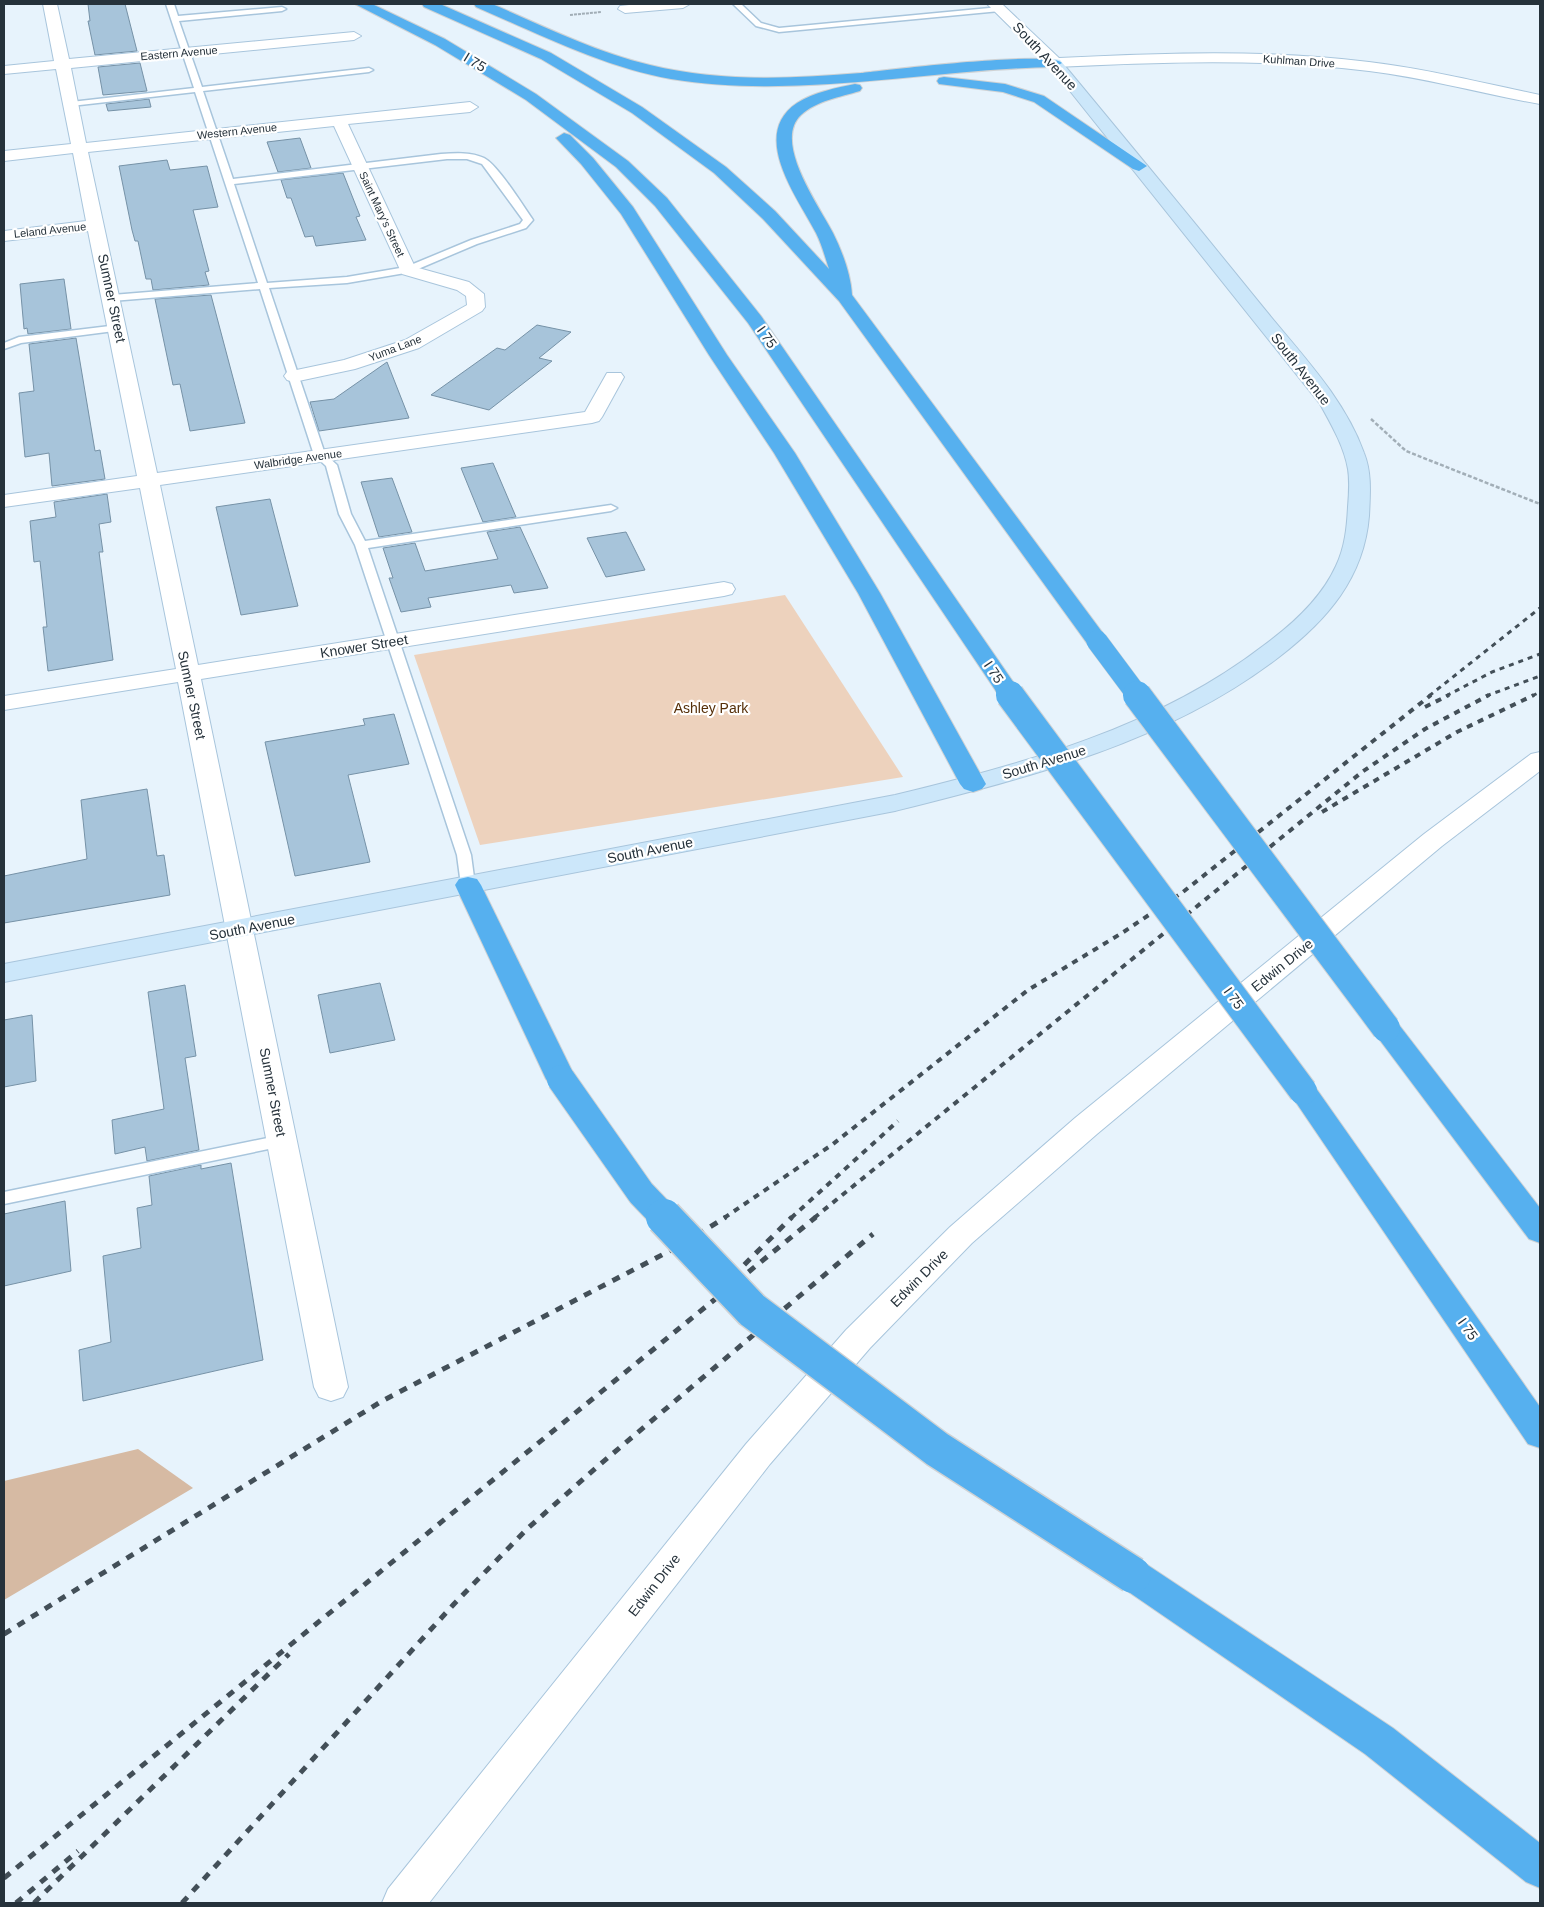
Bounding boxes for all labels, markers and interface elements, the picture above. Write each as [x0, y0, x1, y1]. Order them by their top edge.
street label: South Avenue [1010, 19, 1081, 93]
street label: Eastern Avenue [140, 44, 218, 62]
street label: I 75 [461, 49, 489, 75]
street label: Kuhlman Drive [1263, 52, 1335, 70]
street label: Western Avenue [196, 121, 278, 141]
street label: Saint Mary's Street [357, 170, 407, 258]
street label: Leland Avenue [13, 220, 87, 240]
street label: Sumner Street [95, 252, 129, 344]
street label: I 75 [754, 323, 780, 351]
street label: South Avenue [1268, 330, 1334, 408]
street label: Yuma Lane [367, 332, 423, 364]
street label: Walbridge Avenue [253, 447, 343, 471]
street label: Knower Street [319, 631, 409, 661]
street label: Sumner Street [175, 649, 209, 741]
street label: I 75 [981, 658, 1007, 686]
park label: Ashley Park [674, 700, 749, 716]
street label: South Avenue [1000, 742, 1088, 782]
street label: South Avenue [606, 834, 694, 866]
street label: South Avenue [208, 911, 296, 943]
street label: Edwin Drive [1248, 935, 1316, 995]
street label: I 75 [1221, 984, 1247, 1012]
street label: Sumner Street [257, 1046, 289, 1138]
street label: Edwin Drive [887, 1246, 951, 1310]
street label: I 75 [1455, 1315, 1481, 1343]
street label: Edwin Drive [625, 1550, 683, 1619]

